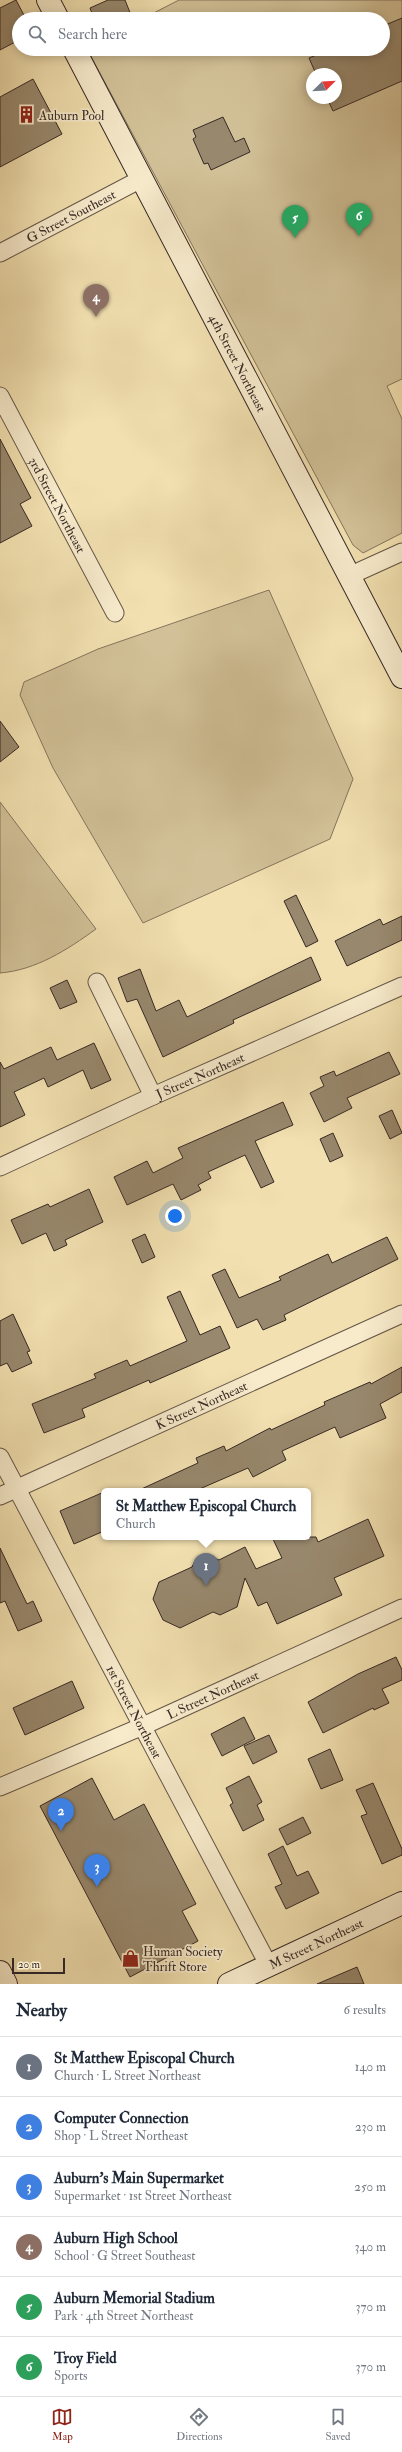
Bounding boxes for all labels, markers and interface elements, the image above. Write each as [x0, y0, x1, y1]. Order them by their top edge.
search box [12, 12, 390, 56]
icon: search [26, 23, 48, 45]
text: Search here [58, 25, 127, 44]
north arrow [306, 68, 342, 104]
building icon: Auburn Pool [16, 105, 36, 125]
place label: Auburn Pool [38, 108, 105, 124]
street label: G Street Southeast [24, 187, 119, 247]
pin: 6 [346, 203, 372, 236]
pin: 5 [282, 205, 308, 238]
pin: 4 [83, 284, 109, 317]
street label: 4th Street Northeast [205, 312, 269, 415]
street label: 3rd Street Northeast [25, 455, 89, 556]
street label: J Street Northeast [153, 1050, 247, 1103]
your location [165, 1206, 185, 1226]
street label: K Street Northeast [153, 1378, 250, 1433]
popup [101, 1488, 311, 1540]
text: St Matthew Episcopal Church [116, 1497, 296, 1516]
text: Church [116, 1516, 156, 1532]
pin: 1 [193, 1553, 219, 1586]
street label: 1st Street Northeast [103, 1663, 165, 1761]
street label: L Street Northeast [165, 1667, 262, 1723]
pin: 2 [48, 1798, 74, 1831]
pin: 3 [84, 1854, 110, 1887]
street label: M Street Northeast [267, 1915, 366, 1973]
place label: Human Society Thrift Store [143, 1944, 223, 1975]
shop icon: Human Society Thrift Store [120, 1948, 140, 1968]
scale bar [12, 1956, 65, 1975]
text: 20 m [18, 1958, 40, 1971]
text: Nearby [16, 2000, 67, 2021]
text: 6 results [343, 2002, 386, 2018]
text: St Matthew Episcopal Church [54, 2049, 235, 2068]
text: 1 [27, 2059, 31, 2075]
text: 140 m [355, 2059, 386, 2075]
text: Church · L Street Northeast [54, 2068, 201, 2084]
text: Computer Connection [54, 2109, 189, 2128]
text: 2 [26, 2119, 32, 2135]
text: 230 m [355, 2119, 386, 2135]
text: Shop · L Street Northeast [54, 2128, 188, 2144]
text: Auburn's Main Supermarket [54, 2169, 224, 2188]
text: 3 [27, 2179, 32, 2195]
text: 250 m [354, 2179, 386, 2195]
text: Supermarket · 1st Street Northeast [54, 2188, 232, 2204]
text: Auburn High School [54, 2229, 178, 2248]
text: 4 [25, 2239, 33, 2255]
text: 340 m [355, 2239, 386, 2255]
text: School · G Street Southeast [54, 2248, 195, 2264]
text: Auburn Memorial Stadium [54, 2289, 215, 2308]
text: 5 [26, 2299, 32, 2315]
text: 370 m [356, 2299, 386, 2315]
text: Park · 4th Street Northeast [54, 2308, 193, 2324]
text: Troy Field [54, 2349, 117, 2368]
text: 6 [26, 2359, 32, 2375]
text: 370 m [356, 2359, 386, 2375]
text: Sports [54, 2368, 88, 2384]
tab: Map [51, 2406, 73, 2443]
tab: Directions [176, 2406, 223, 2443]
tab: Saved [325, 2406, 351, 2443]

